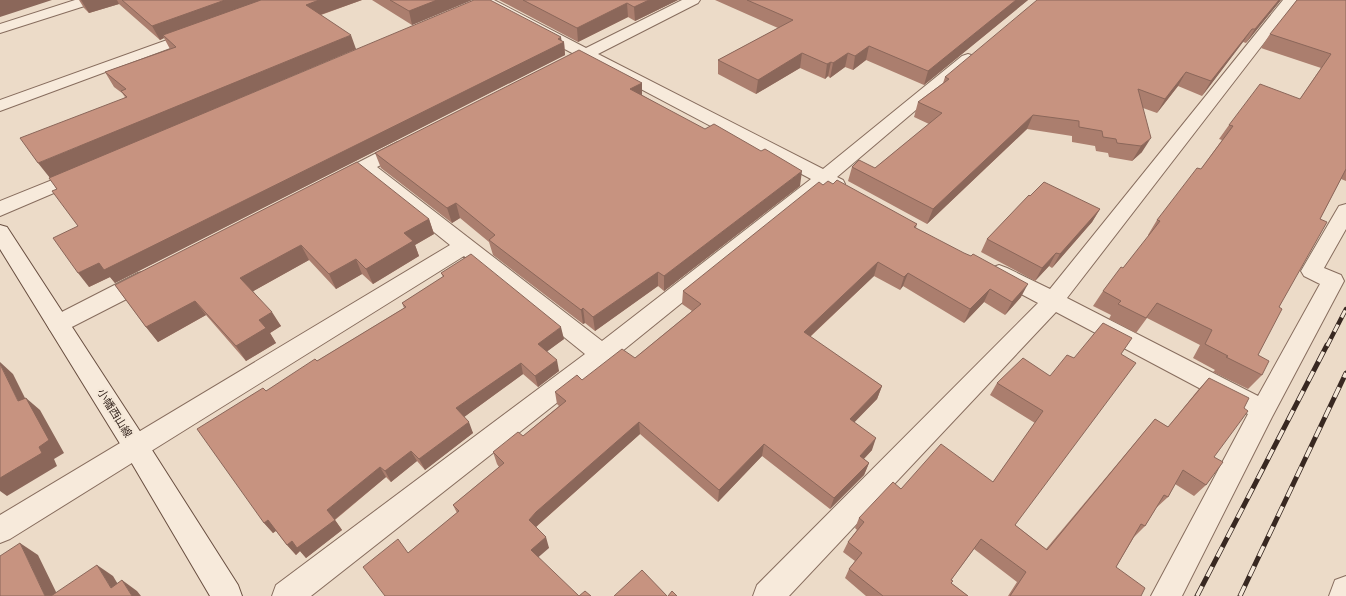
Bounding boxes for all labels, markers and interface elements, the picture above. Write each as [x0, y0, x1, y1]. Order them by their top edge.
street label: 小幡西山線 [94, 386, 136, 440]

